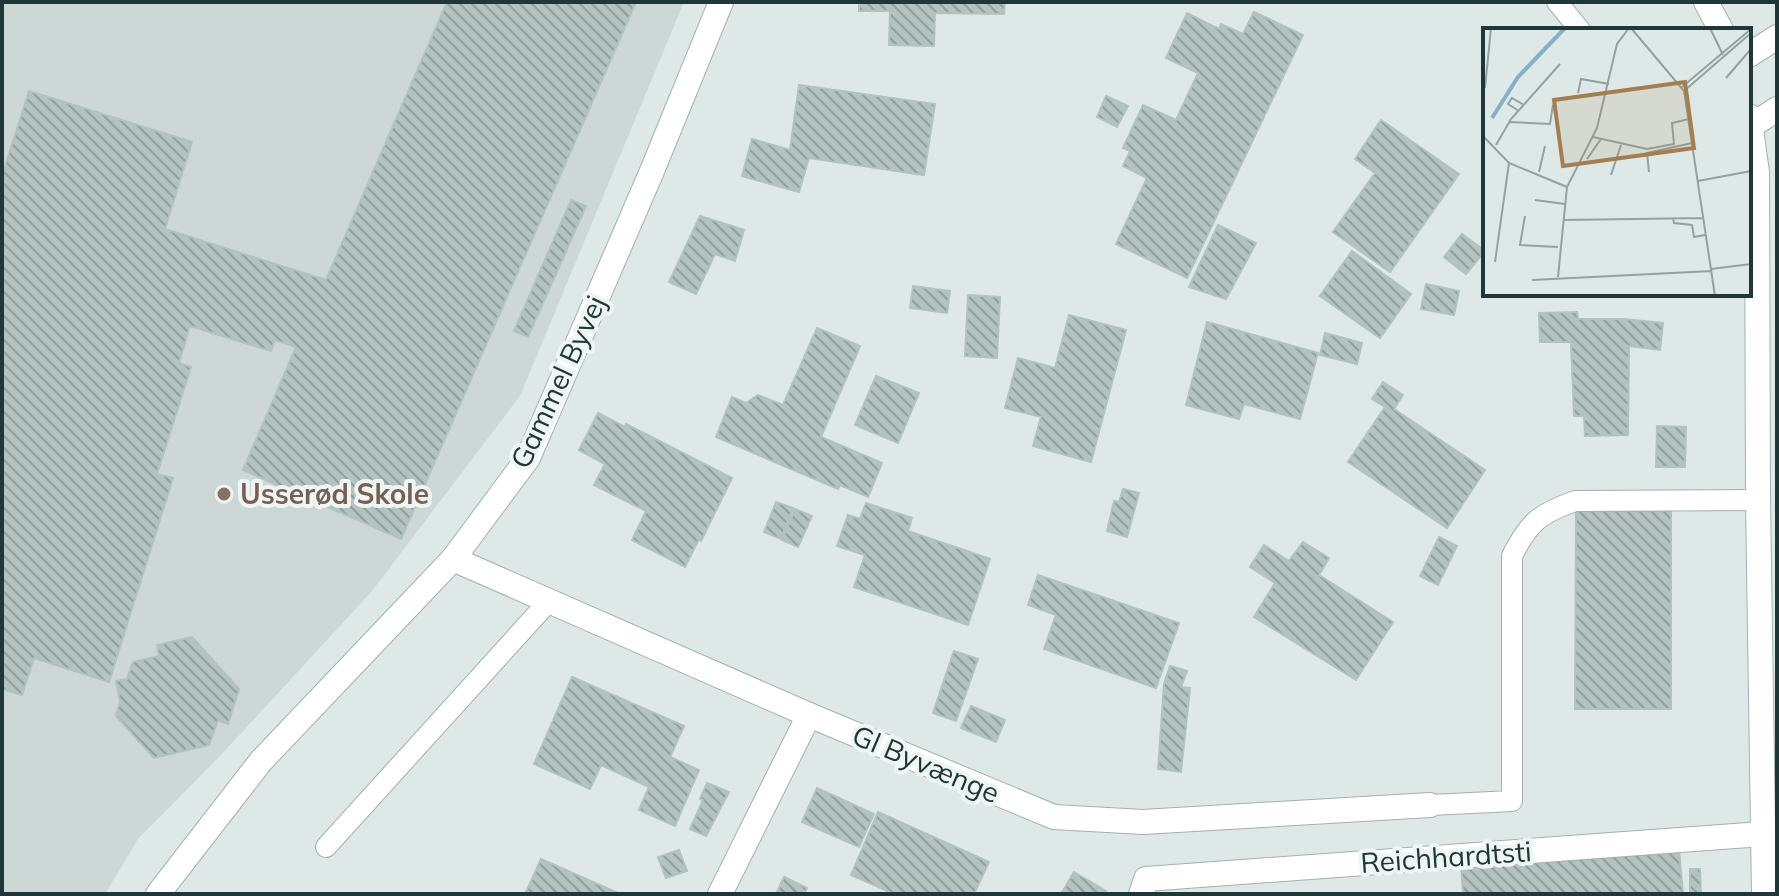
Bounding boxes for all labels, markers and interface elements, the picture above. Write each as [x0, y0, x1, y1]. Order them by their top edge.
inset map [1483, 28, 1751, 296]
street label: Gammel Byvej [502, 290, 613, 474]
place label: Usserød Skole [240, 476, 429, 511]
marker: Usserød Skole [215, 485, 233, 503]
street label: Gl Byvænge [847, 717, 1005, 810]
street label: Reichhardtsti [1359, 833, 1533, 880]

